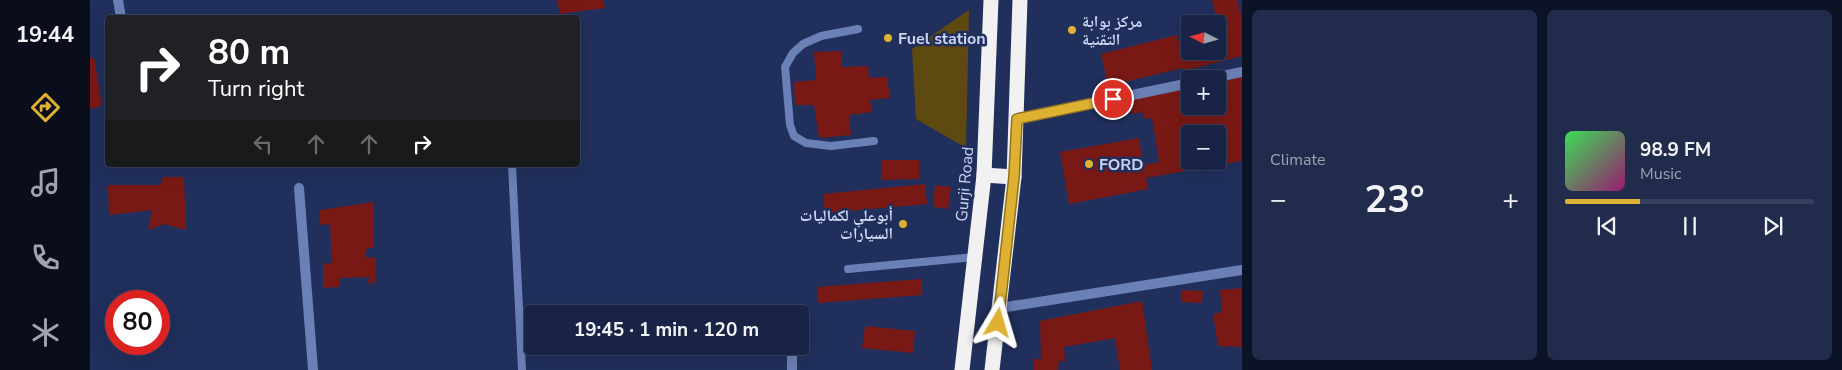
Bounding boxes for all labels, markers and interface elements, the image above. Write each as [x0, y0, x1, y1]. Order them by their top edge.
place label: مركز بوابة التقنية [1082, 11, 1142, 51]
north arrow [1181, 15, 1226, 60]
map controls [1181, 15, 1226, 170]
text: 19:44 [16, 20, 74, 50]
marker: مركز بوابة التقنية [1066, 24, 1078, 36]
place label: Fuel station [898, 28, 986, 50]
text: 80 m [208, 29, 290, 76]
marker: Fuel station [882, 32, 894, 44]
icon: right [125, 35, 190, 100]
button: + [1181, 70, 1226, 115]
text: Turn right [208, 74, 304, 104]
pin [1092, 78, 1134, 120]
icon: arrive [1099, 85, 1127, 113]
icon: directions [28, 90, 63, 125]
button: − [1181, 125, 1226, 170]
icon: left [249, 130, 277, 158]
icon: ahead [302, 130, 330, 158]
icon: ahead [355, 130, 383, 158]
icon: right [408, 130, 436, 158]
text: 98.9 FM [1640, 137, 1711, 163]
street label: Gurji Road [951, 146, 979, 222]
text: Climate [1270, 149, 1325, 171]
place label: FORD [1099, 154, 1144, 176]
marker: FORD [1083, 158, 1095, 170]
text: Music [1640, 163, 1681, 185]
icon: music [28, 165, 63, 200]
text: 23° [1364, 174, 1425, 225]
text: − [1270, 181, 1287, 219]
text: + [1502, 181, 1519, 219]
place label: أبوعلي لكماليات السيارات [800, 205, 893, 245]
icon: previous [1593, 212, 1621, 240]
icon: pause [1676, 212, 1704, 240]
icon: next [1759, 212, 1787, 240]
marker: أبوعلي لكماليات السيارات [897, 218, 909, 230]
icon: phone [28, 240, 63, 275]
speed limit sign: 80 [105, 290, 170, 355]
position arrow [971, 296, 1023, 348]
icon: climate [28, 315, 63, 350]
text: 19:45 · 1 min · 120 m [574, 317, 759, 343]

